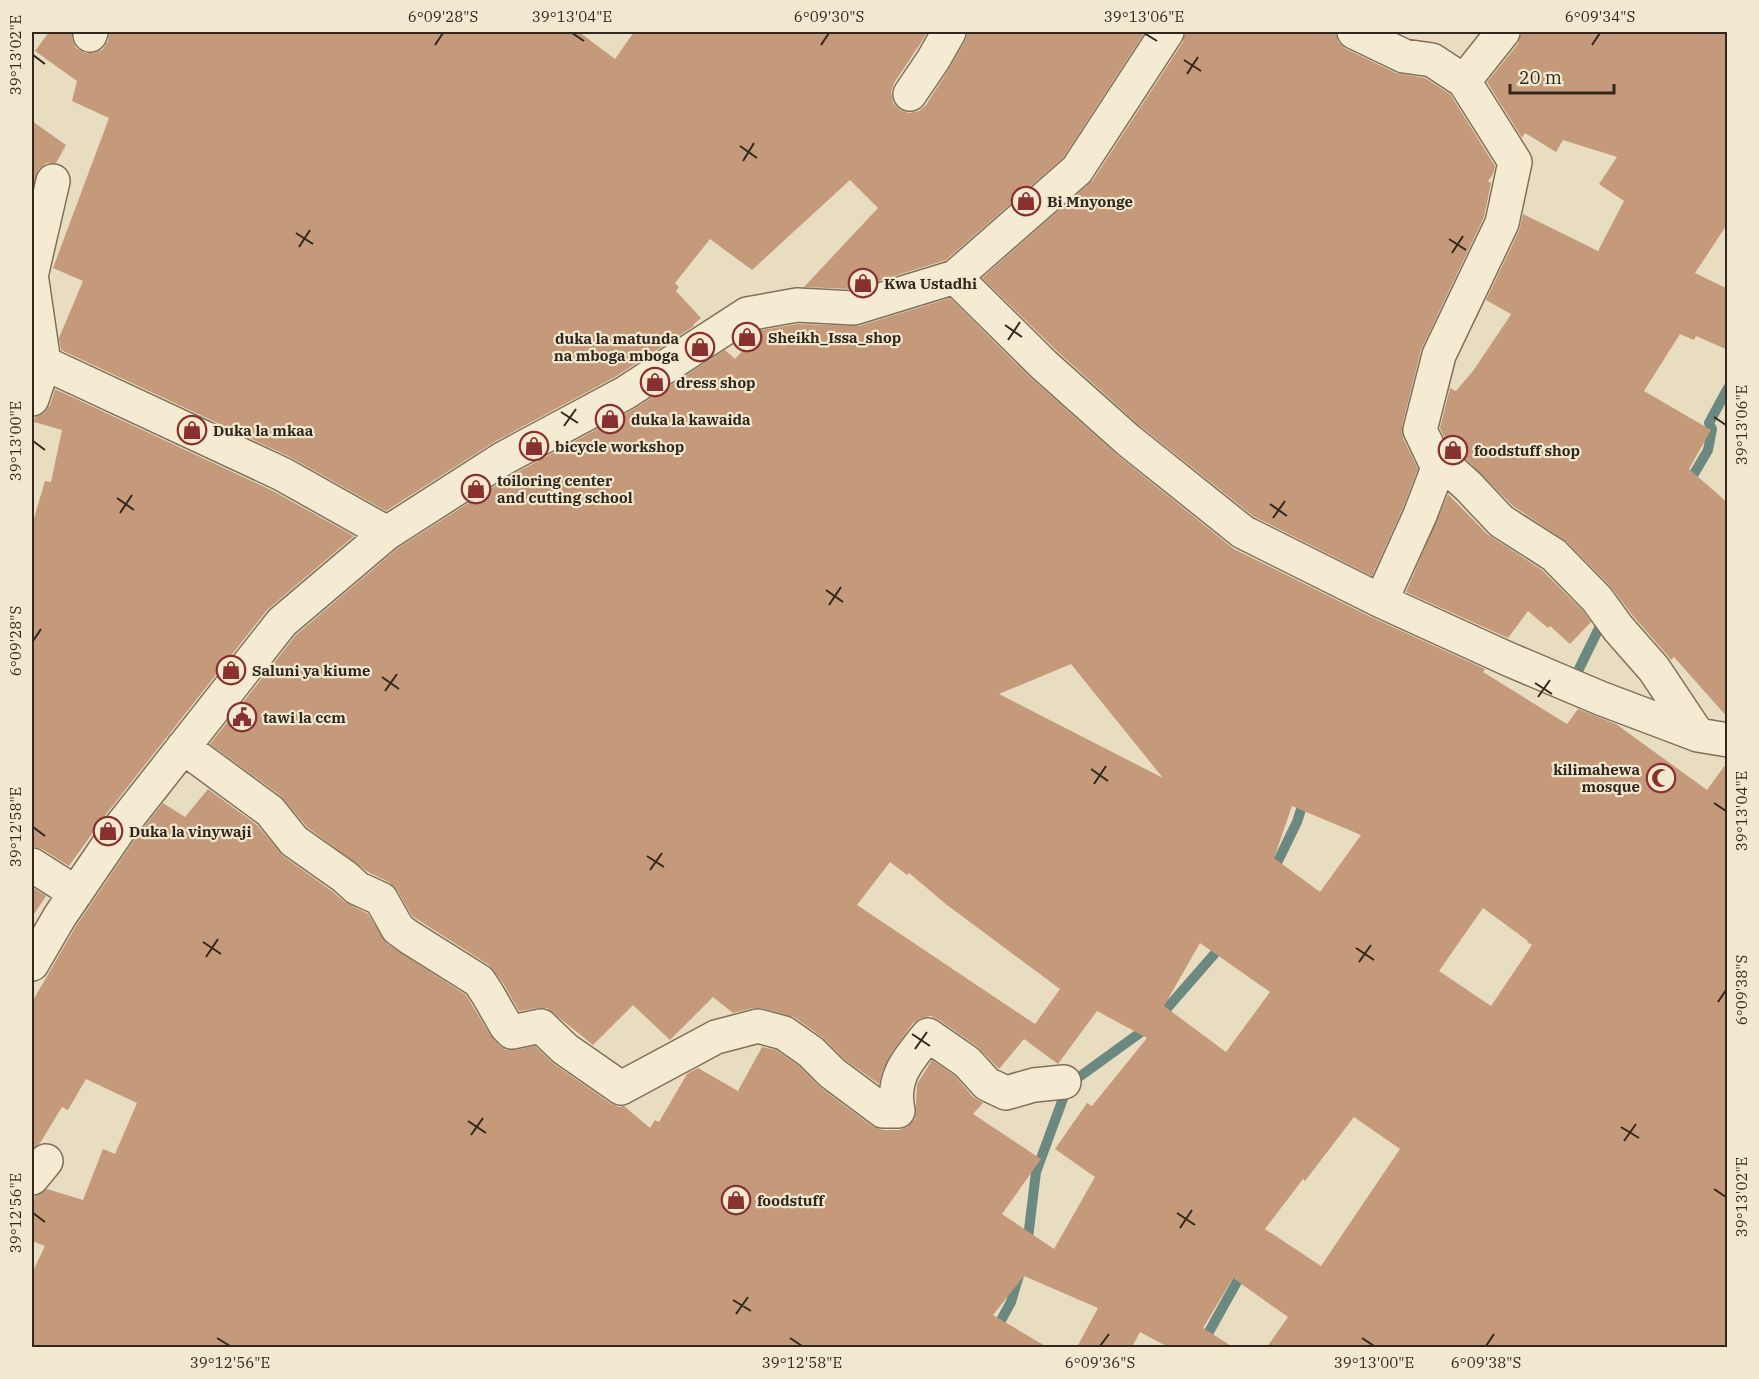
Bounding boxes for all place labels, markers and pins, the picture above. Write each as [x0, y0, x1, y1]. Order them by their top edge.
shop icon: Bi Mnyonge [1010, 185, 1042, 217]
place label: Bi Mnyonge [1047, 192, 1133, 211]
shop icon: Kwa Ustadhi [847, 267, 879, 299]
place label: Kwa Ustadhi [884, 274, 977, 293]
shop icon: Sheikh_Issa_shop [731, 321, 763, 353]
place label: Sheikh_Issa_shop [768, 328, 901, 347]
place label: duka la matunda na mboga mboga [554, 329, 679, 365]
shop icon: duka la matunda na mboga mboga [684, 331, 716, 363]
shop icon: dress shop [639, 366, 671, 398]
place label: dress shop [676, 373, 756, 392]
shop icon: duka la kawaida [594, 403, 626, 435]
place label: duka la kawaida [631, 410, 751, 429]
shop icon: Duka la mkaa [176, 414, 208, 446]
place label: Duka la mkaa [213, 421, 314, 440]
shop icon: bicycle workshop [518, 430, 550, 462]
shop icon: foodstuff shop [1437, 434, 1469, 466]
place label: bicycle workshop [555, 437, 684, 456]
place label: foodstuff shop [1474, 441, 1580, 460]
place label: toiloring center and cutting school [497, 471, 633, 507]
shop icon: toiloring center and cutting school [460, 473, 492, 505]
shop icon: Saluni ya kiume [215, 654, 247, 686]
place label: Saluni ya kiume [252, 661, 371, 680]
public building icon: tawi la ccm [226, 701, 258, 733]
place label: tawi la ccm [263, 708, 346, 727]
place label: kilimahewa mosque [1553, 760, 1640, 796]
mosque icon: kilimahewa mosque [1645, 762, 1677, 794]
shop icon: Duka la vinywaji [92, 815, 124, 847]
place label: Duka la vinywaji [129, 822, 251, 841]
shop icon: foodstuff [720, 1184, 752, 1216]
place label: foodstuff [757, 1191, 825, 1210]

